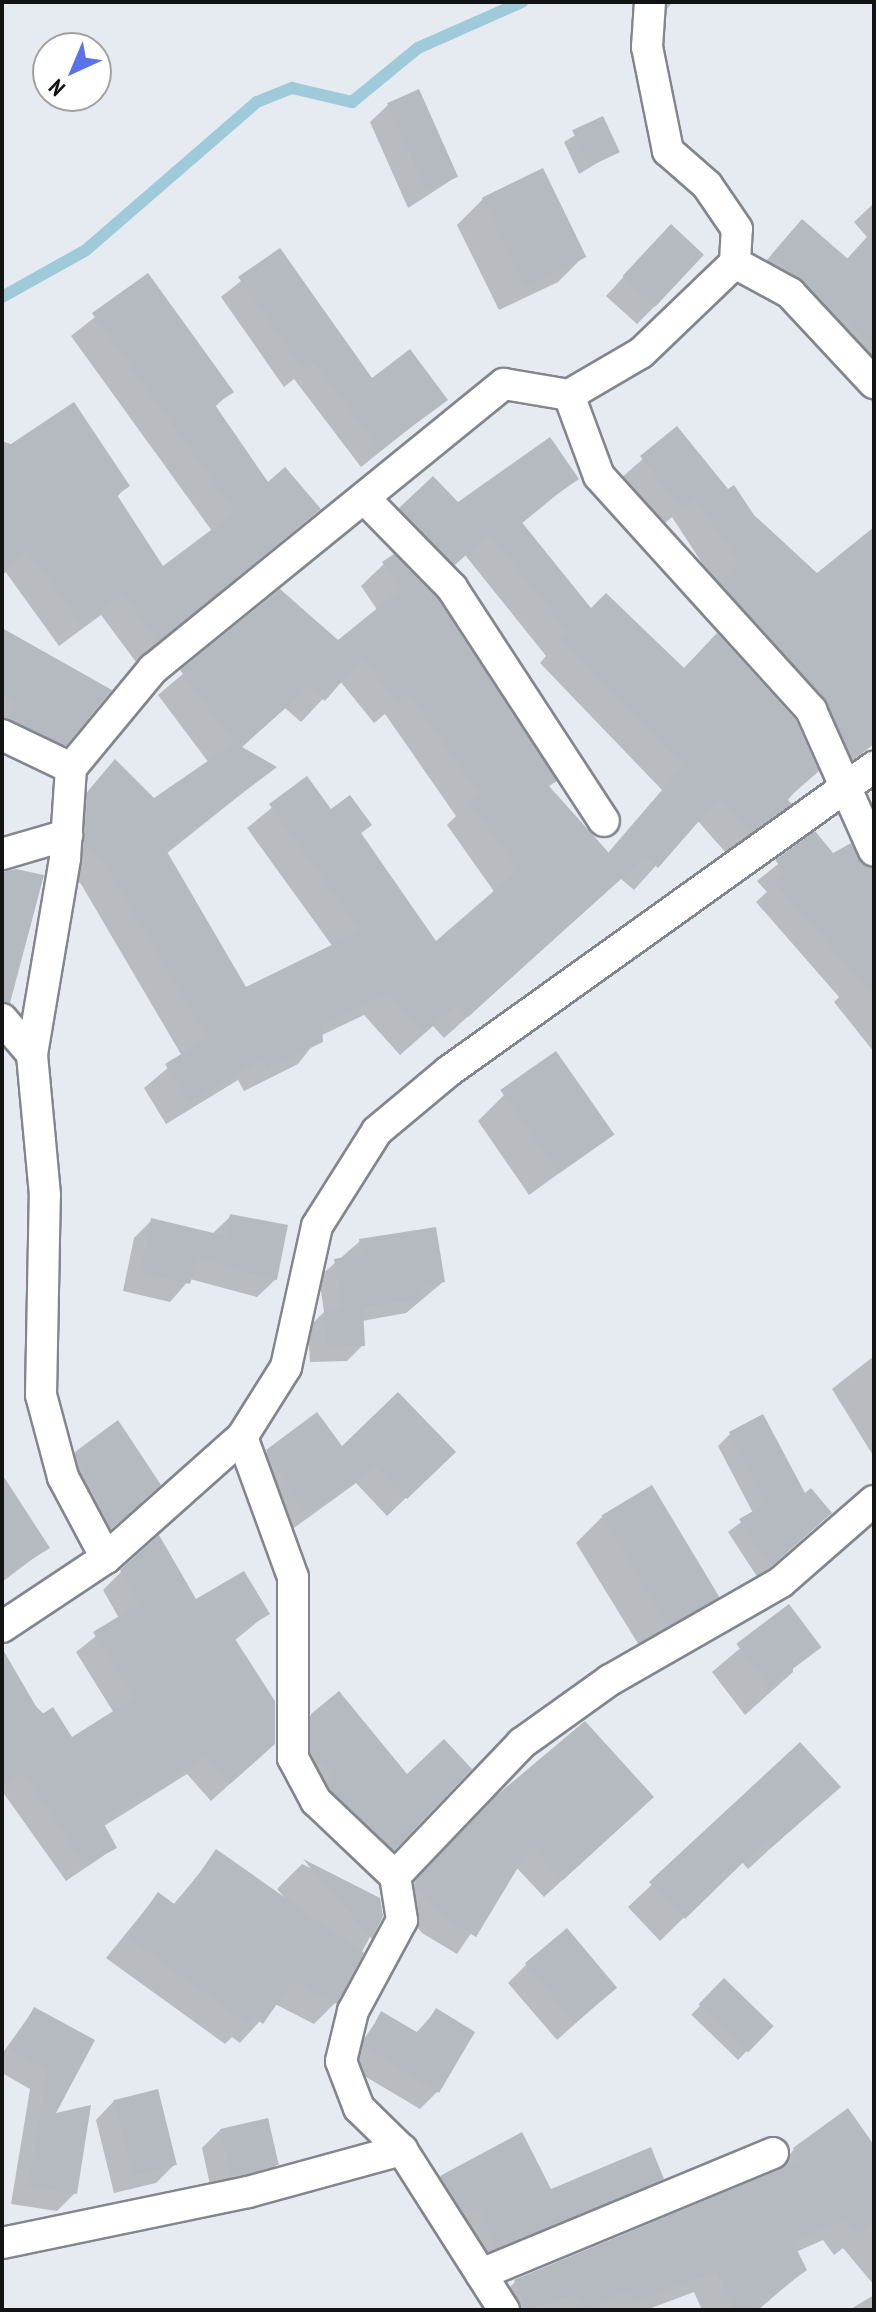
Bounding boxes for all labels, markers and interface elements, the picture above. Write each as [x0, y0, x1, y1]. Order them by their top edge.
north arrow [32, 32, 112, 112]
text: N [43, 74, 71, 102]

